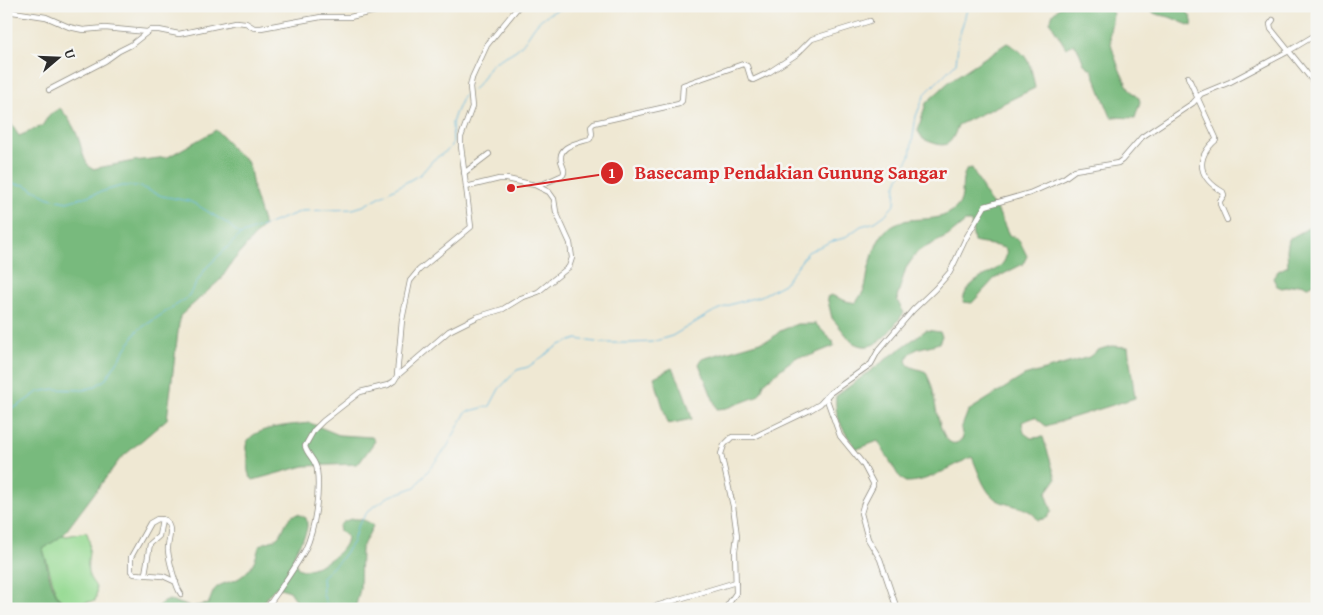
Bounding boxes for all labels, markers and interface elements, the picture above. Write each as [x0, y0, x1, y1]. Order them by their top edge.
north arrow [32, 32, 82, 82]
text: U [59, 46, 81, 62]
callout: Basecamp Pendakian Gunung Sangar [600, 156, 957, 190]
text: Basecamp Pendakian Gunung Sangar [635, 158, 947, 186]
text: 1 [608, 162, 616, 183]

